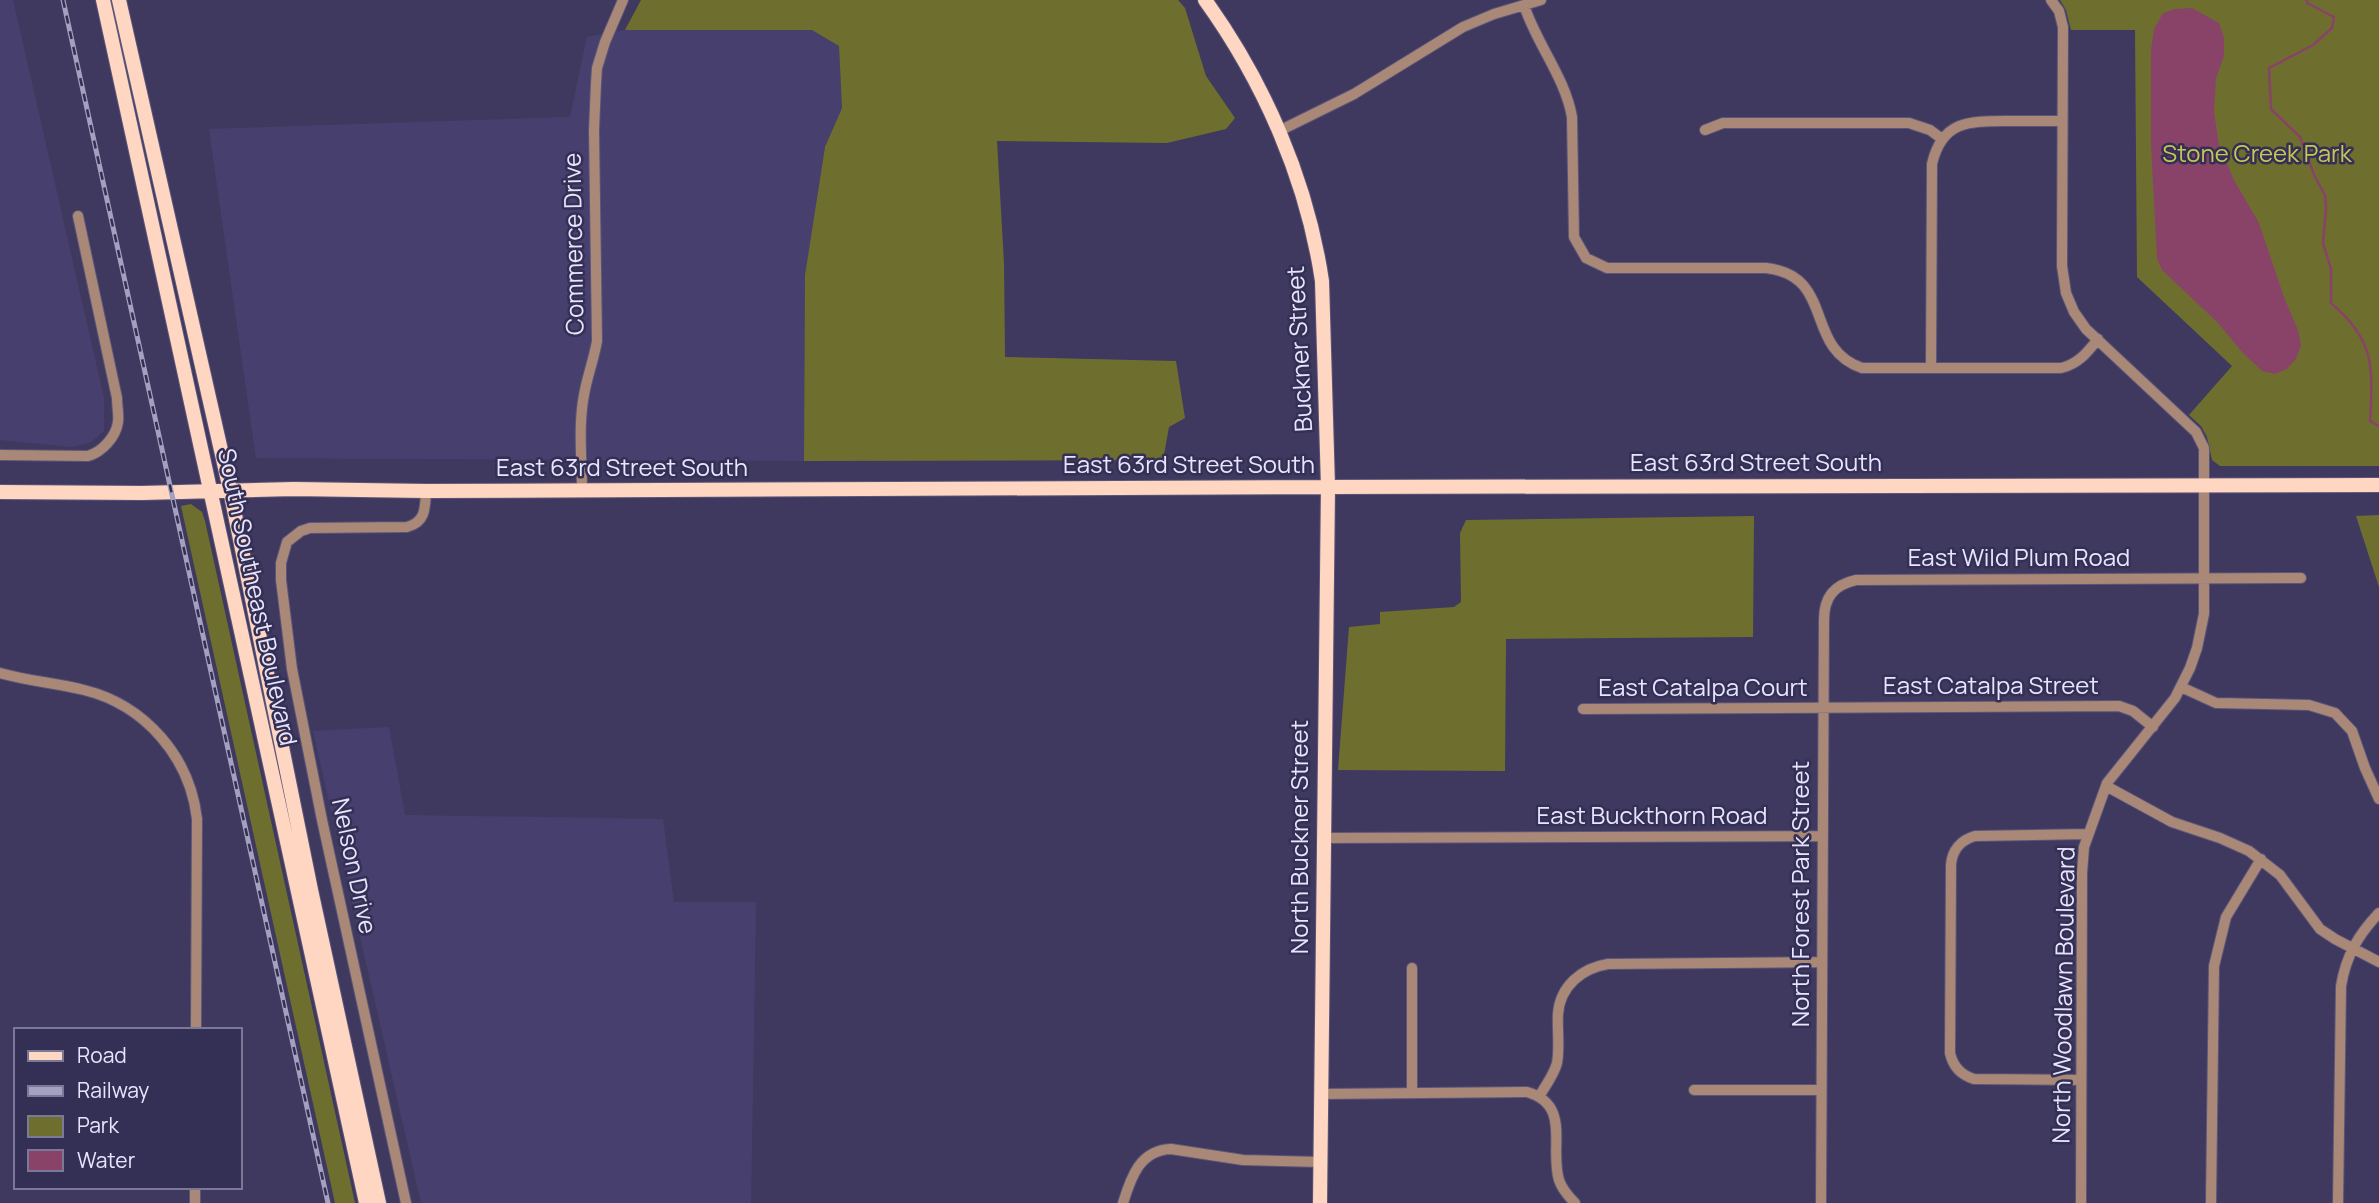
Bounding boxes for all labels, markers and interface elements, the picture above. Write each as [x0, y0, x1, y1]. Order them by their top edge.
park label: Stone Creek Park [2162, 136, 2353, 169]
street label: Commerce Drive [554, 153, 591, 335]
street label: Buckner Street [1278, 265, 1319, 433]
street label: South Southeast Boulevard [211, 445, 306, 748]
street label: East 63rd Street South [1630, 445, 1882, 478]
street label: East 63rd Street South [1063, 447, 1315, 480]
street label: East 63rd Street South [496, 450, 748, 483]
street label: East Wild Plum Road [1908, 540, 2130, 573]
street label: East Catalpa Street [1883, 668, 2099, 701]
street label: East Catalpa Court [1598, 670, 1808, 703]
street label: North Buckner Street [1282, 720, 1315, 954]
street label: North Forest Park Street [1783, 761, 1816, 1027]
street label: Nelson Drive [325, 795, 386, 937]
street label: East Buckthorn Road [1537, 798, 1767, 831]
street label: North Woodlawn Boulevard [2043, 846, 2082, 1144]
legend [14, 1028, 242, 1189]
text: Road [77, 1041, 127, 1069]
text: Railway [77, 1076, 149, 1104]
text: Park [77, 1111, 119, 1139]
text: Water [77, 1146, 136, 1174]

